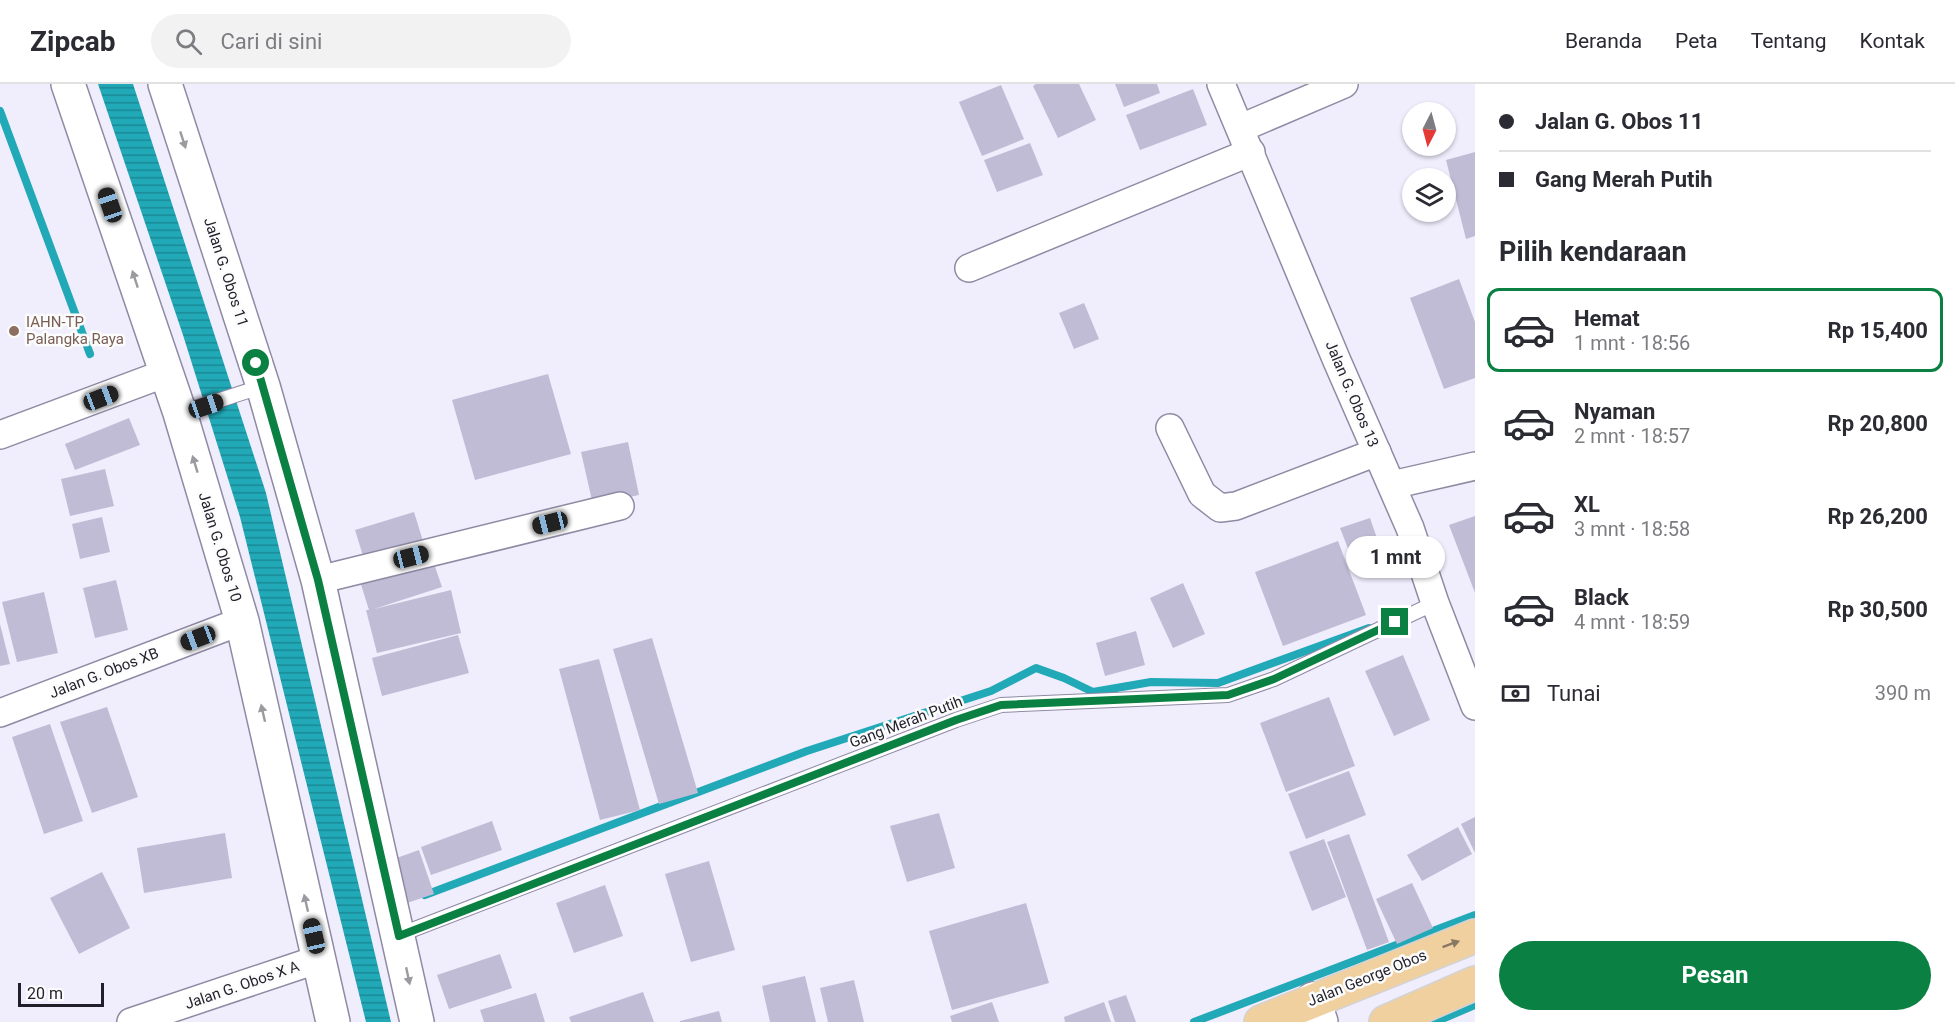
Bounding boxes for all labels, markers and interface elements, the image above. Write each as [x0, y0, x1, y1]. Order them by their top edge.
search box [151, 14, 571, 68]
text: Zipcab [30, 25, 115, 58]
icon: search [172, 25, 205, 58]
text: Cari di sini [220, 29, 322, 54]
text: Beranda [1565, 29, 1642, 53]
text: Peta [1675, 29, 1718, 53]
text: Tentang [1751, 29, 1827, 53]
text: Kontak [1860, 29, 1925, 53]
north arrow [1402, 102, 1456, 156]
map controls [1402, 102, 1456, 222]
text: Jalan G. Obos 11 [1535, 109, 1703, 134]
one-way arrow [179, 131, 188, 149]
text: Gang Merah Putih [1535, 167, 1713, 192]
button: layers [1402, 168, 1456, 222]
car [96, 185, 124, 225]
street label: Jalan G. Obos 11 [200, 215, 252, 329]
text: Pilih kendaraan [1499, 236, 1687, 268]
one-way arrow [129, 270, 139, 288]
icon: car [1502, 303, 1556, 357]
text: Hemat [1574, 306, 1640, 331]
place label: IAHN-TP Palangka Raya [26, 313, 124, 348]
text: Rp 15,400 [1828, 318, 1928, 343]
marker: IAHN-TP Palangka Raya [7, 324, 21, 338]
text: 1 mnt · 18:56 [1574, 331, 1690, 355]
street label: Jalan G. Obos 13 [1321, 338, 1383, 450]
route start [242, 349, 269, 376]
car [81, 383, 121, 413]
car [186, 392, 226, 420]
icon: car [1502, 396, 1556, 450]
text: Nyaman [1574, 399, 1655, 424]
text: Rp 20,800 [1828, 411, 1928, 436]
text: 2 mnt · 18:57 [1574, 424, 1690, 448]
one-way arrow [190, 455, 200, 473]
icon: car [1502, 489, 1556, 543]
street label: Jalan G. Obos 10 [195, 490, 245, 604]
text: XL [1574, 492, 1600, 517]
text: Rp 26,200 [1828, 504, 1928, 529]
car [530, 510, 570, 536]
text: 3 mnt · 18:58 [1574, 517, 1690, 541]
callout: 1 mnt [1346, 535, 1444, 577]
car [391, 544, 431, 570]
text: 1 mnt [1370, 545, 1421, 569]
icon: car [1502, 582, 1556, 636]
text: Black [1574, 585, 1629, 610]
text: Rp 30,500 [1828, 597, 1928, 622]
route end [1381, 608, 1408, 635]
text: 4 mnt · 18:59 [1574, 610, 1690, 634]
car [178, 623, 218, 653]
street label: Jalan G. Obos XB [47, 644, 161, 702]
icon: cash [1499, 677, 1532, 710]
text: Tunai [1547, 681, 1601, 706]
text: 390 m [1875, 681, 1931, 705]
street label: Gang Merah Putih [847, 692, 965, 752]
one-way arrow [258, 703, 267, 722]
one-way arrow [301, 894, 311, 913]
car [301, 916, 327, 956]
one-way arrow [1442, 939, 1460, 949]
button: Pesan [1499, 941, 1931, 1010]
street label: Jalan George Obos [1305, 946, 1429, 1010]
street label: Jalan G. Obos X A [182, 957, 302, 1013]
one-way arrow [404, 967, 413, 986]
scale bar [18, 980, 104, 1008]
text: 20 m [27, 984, 63, 1003]

